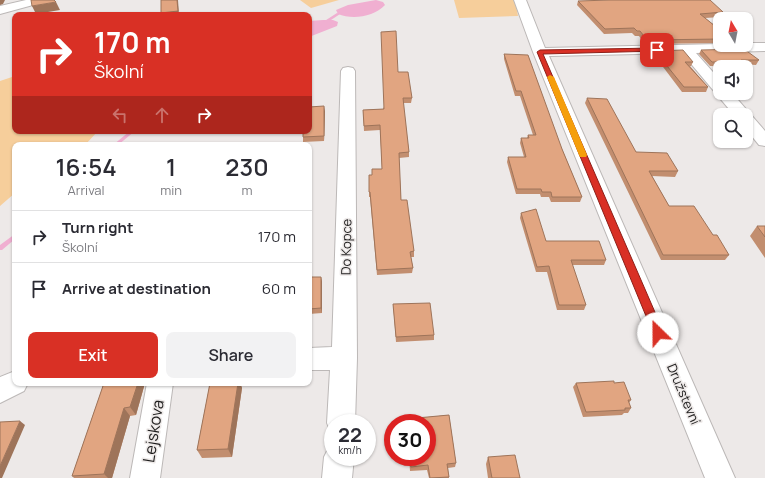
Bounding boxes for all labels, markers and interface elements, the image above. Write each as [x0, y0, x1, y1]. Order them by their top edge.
north arrow [713, 12, 753, 52]
map controls [713, 12, 753, 148]
text: 170 m [94, 23, 170, 61]
icon: right [28, 28, 80, 80]
pin [640, 33, 674, 67]
icon: arrive [646, 39, 668, 61]
text: Školní [94, 59, 144, 83]
button: sound [713, 60, 753, 100]
icon: left [109, 104, 131, 126]
icon: ahead [151, 104, 173, 126]
icon: right [193, 104, 215, 126]
button: search [713, 108, 753, 148]
text: 16:54 [55, 150, 117, 183]
text: 1 [166, 150, 176, 183]
text: 230 [225, 150, 269, 183]
text: Arrival [68, 181, 105, 199]
text: min [160, 181, 182, 199]
text: m [241, 181, 252, 199]
text: Turn right [62, 217, 133, 238]
street label: Do Kopce [337, 218, 355, 275]
icon: right [28, 226, 50, 248]
text: 170 m [258, 226, 296, 247]
text: Školní [62, 238, 98, 256]
icon: arrive [28, 278, 50, 300]
text: Arrive at destination [62, 278, 211, 299]
text: 60 m [262, 278, 296, 299]
position arrow [637, 312, 679, 354]
button: Exit [28, 332, 158, 378]
button: Share [166, 332, 296, 378]
street label: Družstevní [663, 361, 705, 427]
street label: Lejskova [137, 398, 169, 464]
speed limit sign: 30 [384, 414, 436, 466]
text: 22 [338, 421, 362, 448]
text: km/h [338, 443, 362, 457]

